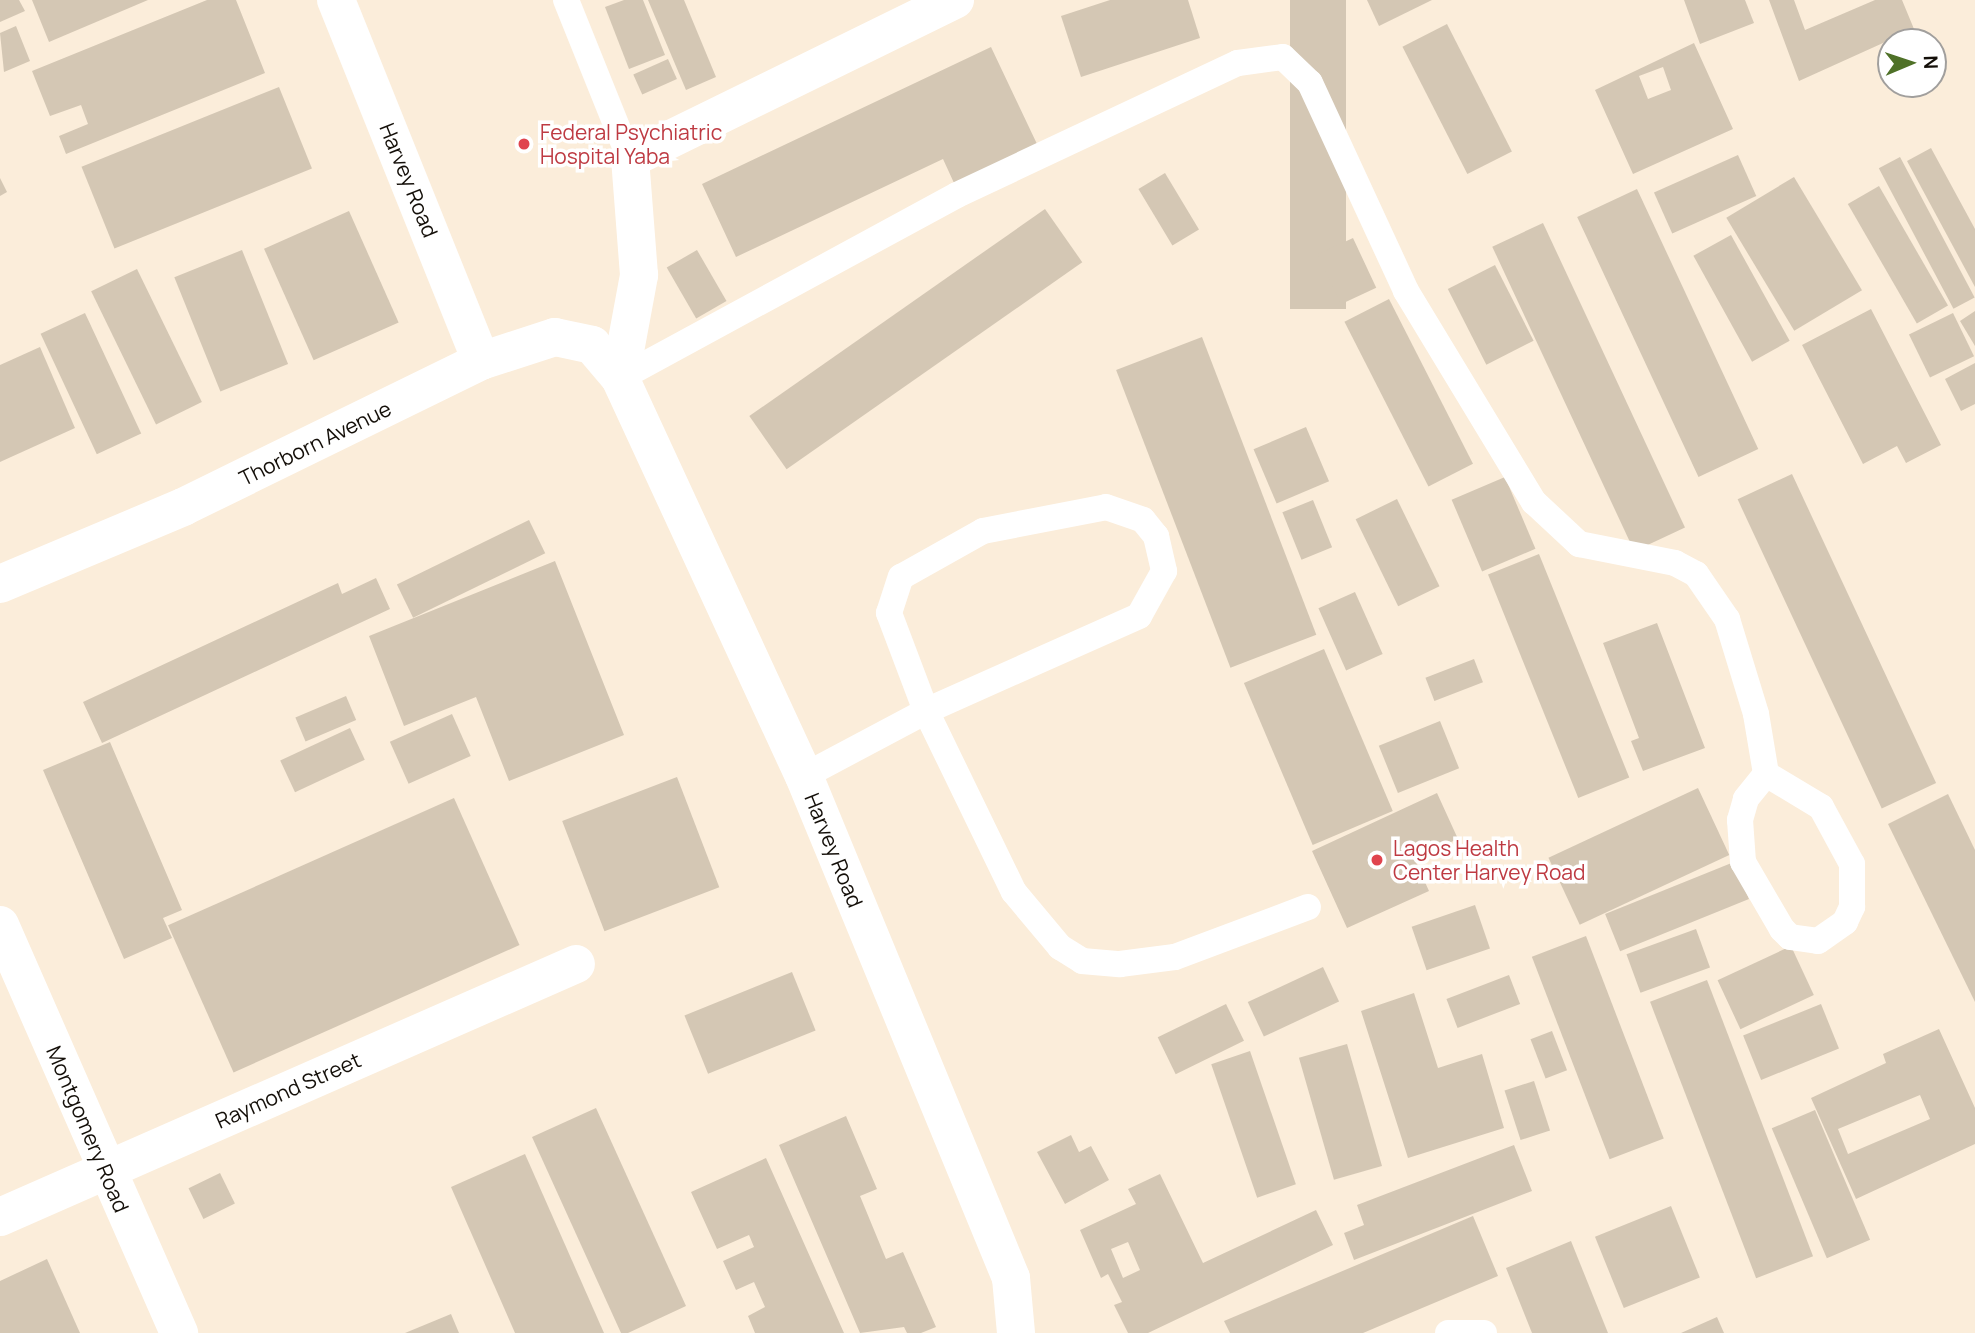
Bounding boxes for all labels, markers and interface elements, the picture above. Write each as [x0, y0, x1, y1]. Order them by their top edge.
north arrow [1877, 28, 1947, 98]
text: N [1918, 55, 1944, 70]
street label: Harvey Road [375, 119, 443, 241]
place label: Federal Psychiatric Hospital Yaba [540, 119, 722, 169]
marker: Federal Psychiatric Hospital Yaba [514, 134, 534, 154]
street label: Thorborn Avenue [235, 395, 395, 491]
street label: Harvey Road [800, 789, 868, 911]
place label: Lagos Health Center Harvey Road [1393, 835, 1585, 885]
marker: Lagos Health Center Harvey Road [1367, 850, 1387, 870]
street label: Montgomery Road [42, 1042, 134, 1216]
street label: Raymond Street [212, 1047, 364, 1133]

